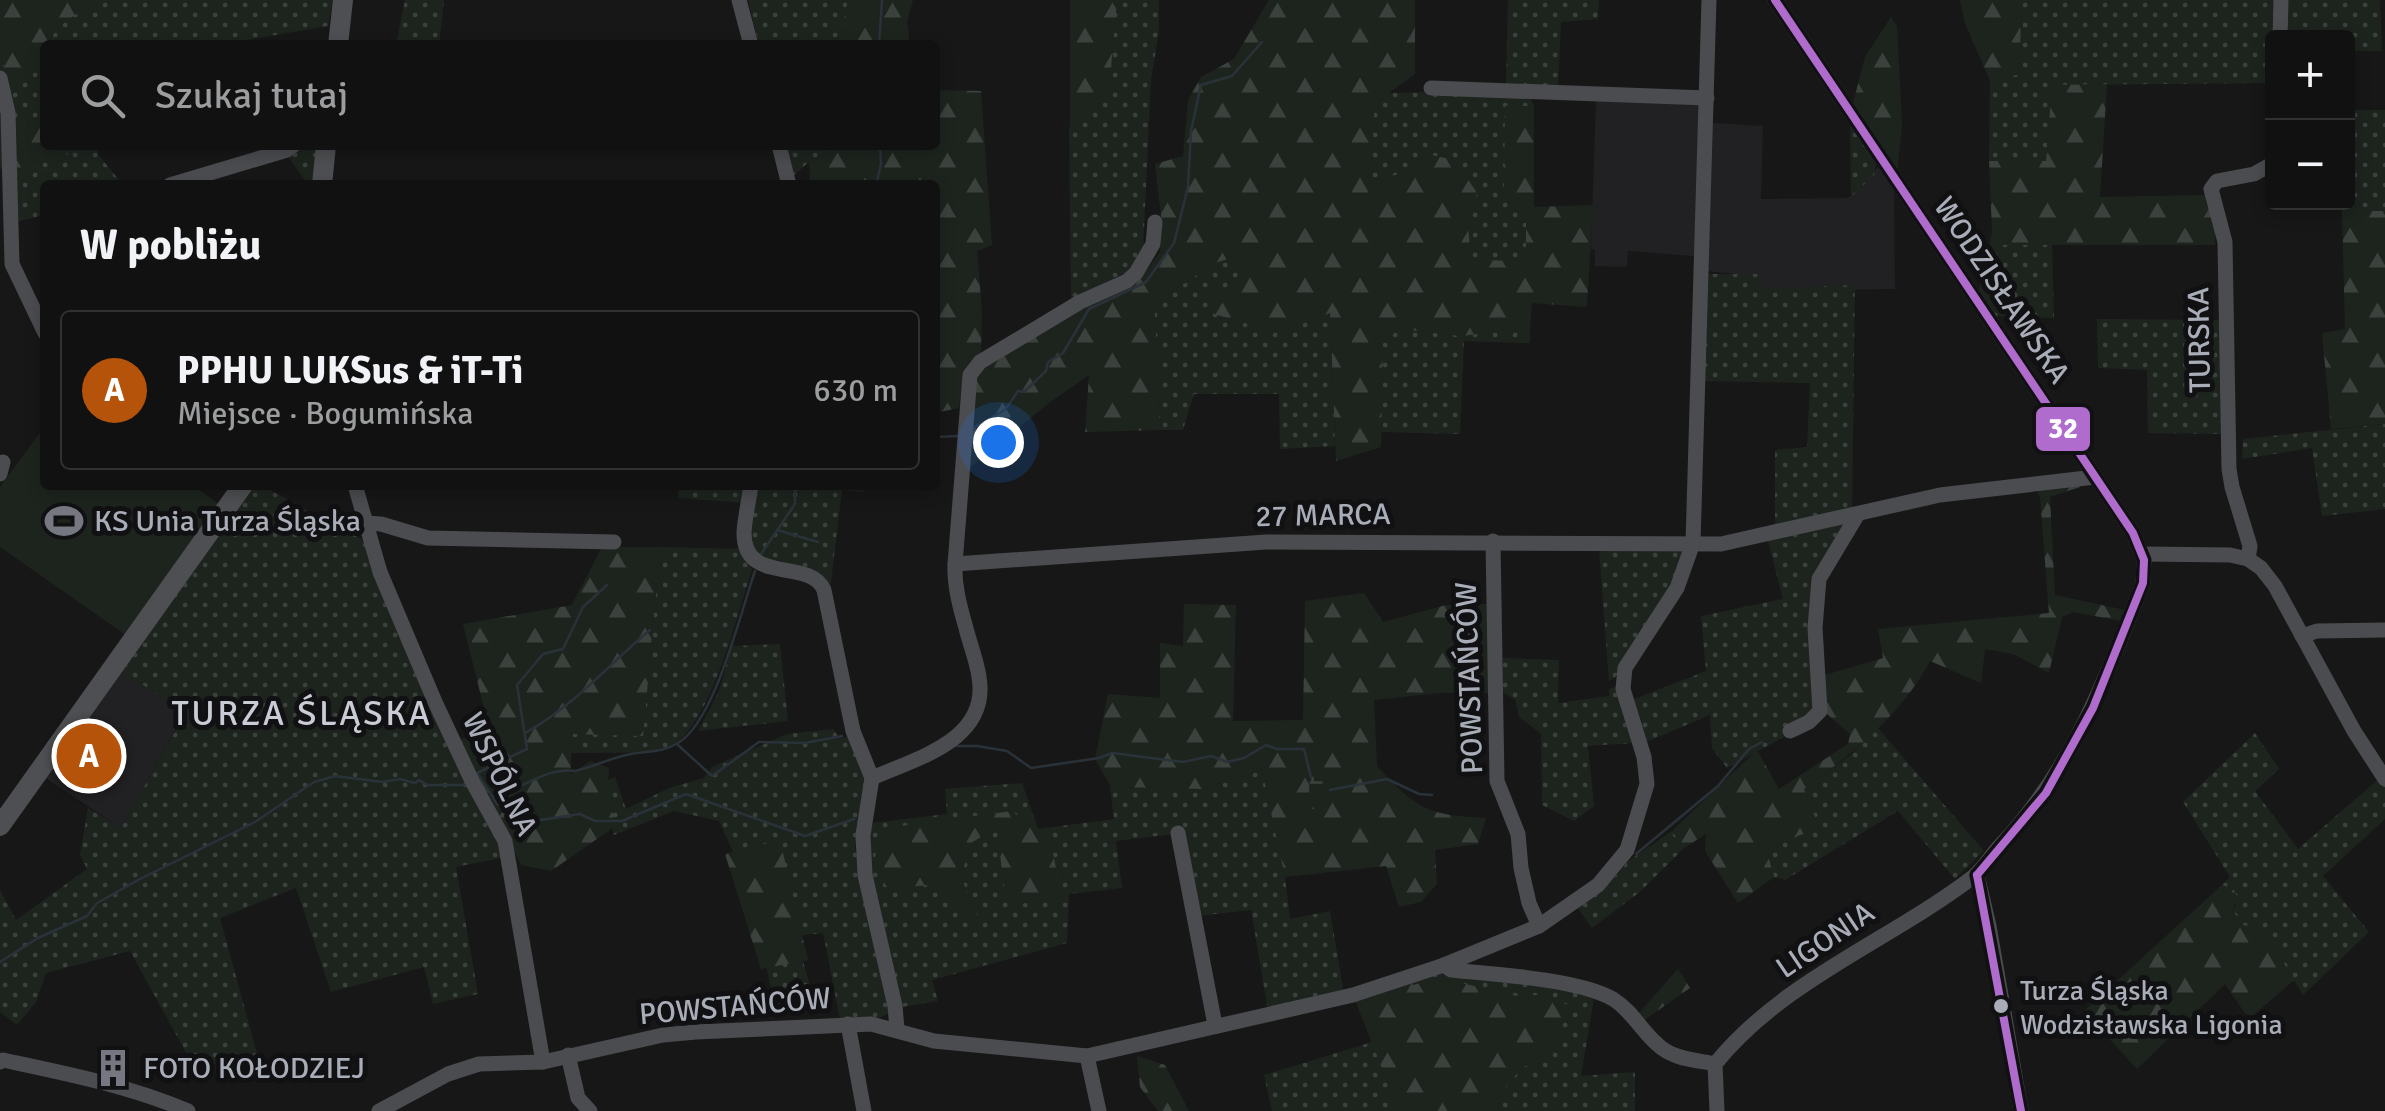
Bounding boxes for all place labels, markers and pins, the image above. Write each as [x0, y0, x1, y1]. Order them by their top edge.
sports icon: KS Unia Turza Śląska [43, 500, 85, 542]
place label: KS Unia Turza Śląska [94, 503, 361, 540]
pin: A [56, 718, 122, 794]
place label: Turza Śląska Wodzisławska Ligonia [2020, 974, 2283, 1042]
marker: Turza Śląska Wodzisławska Ligonia [1991, 996, 2011, 1016]
building icon: FOTO KOŁODZIEJ [92, 1047, 134, 1089]
place label: FOTO KOŁODZIEJ [143, 1050, 365, 1087]

